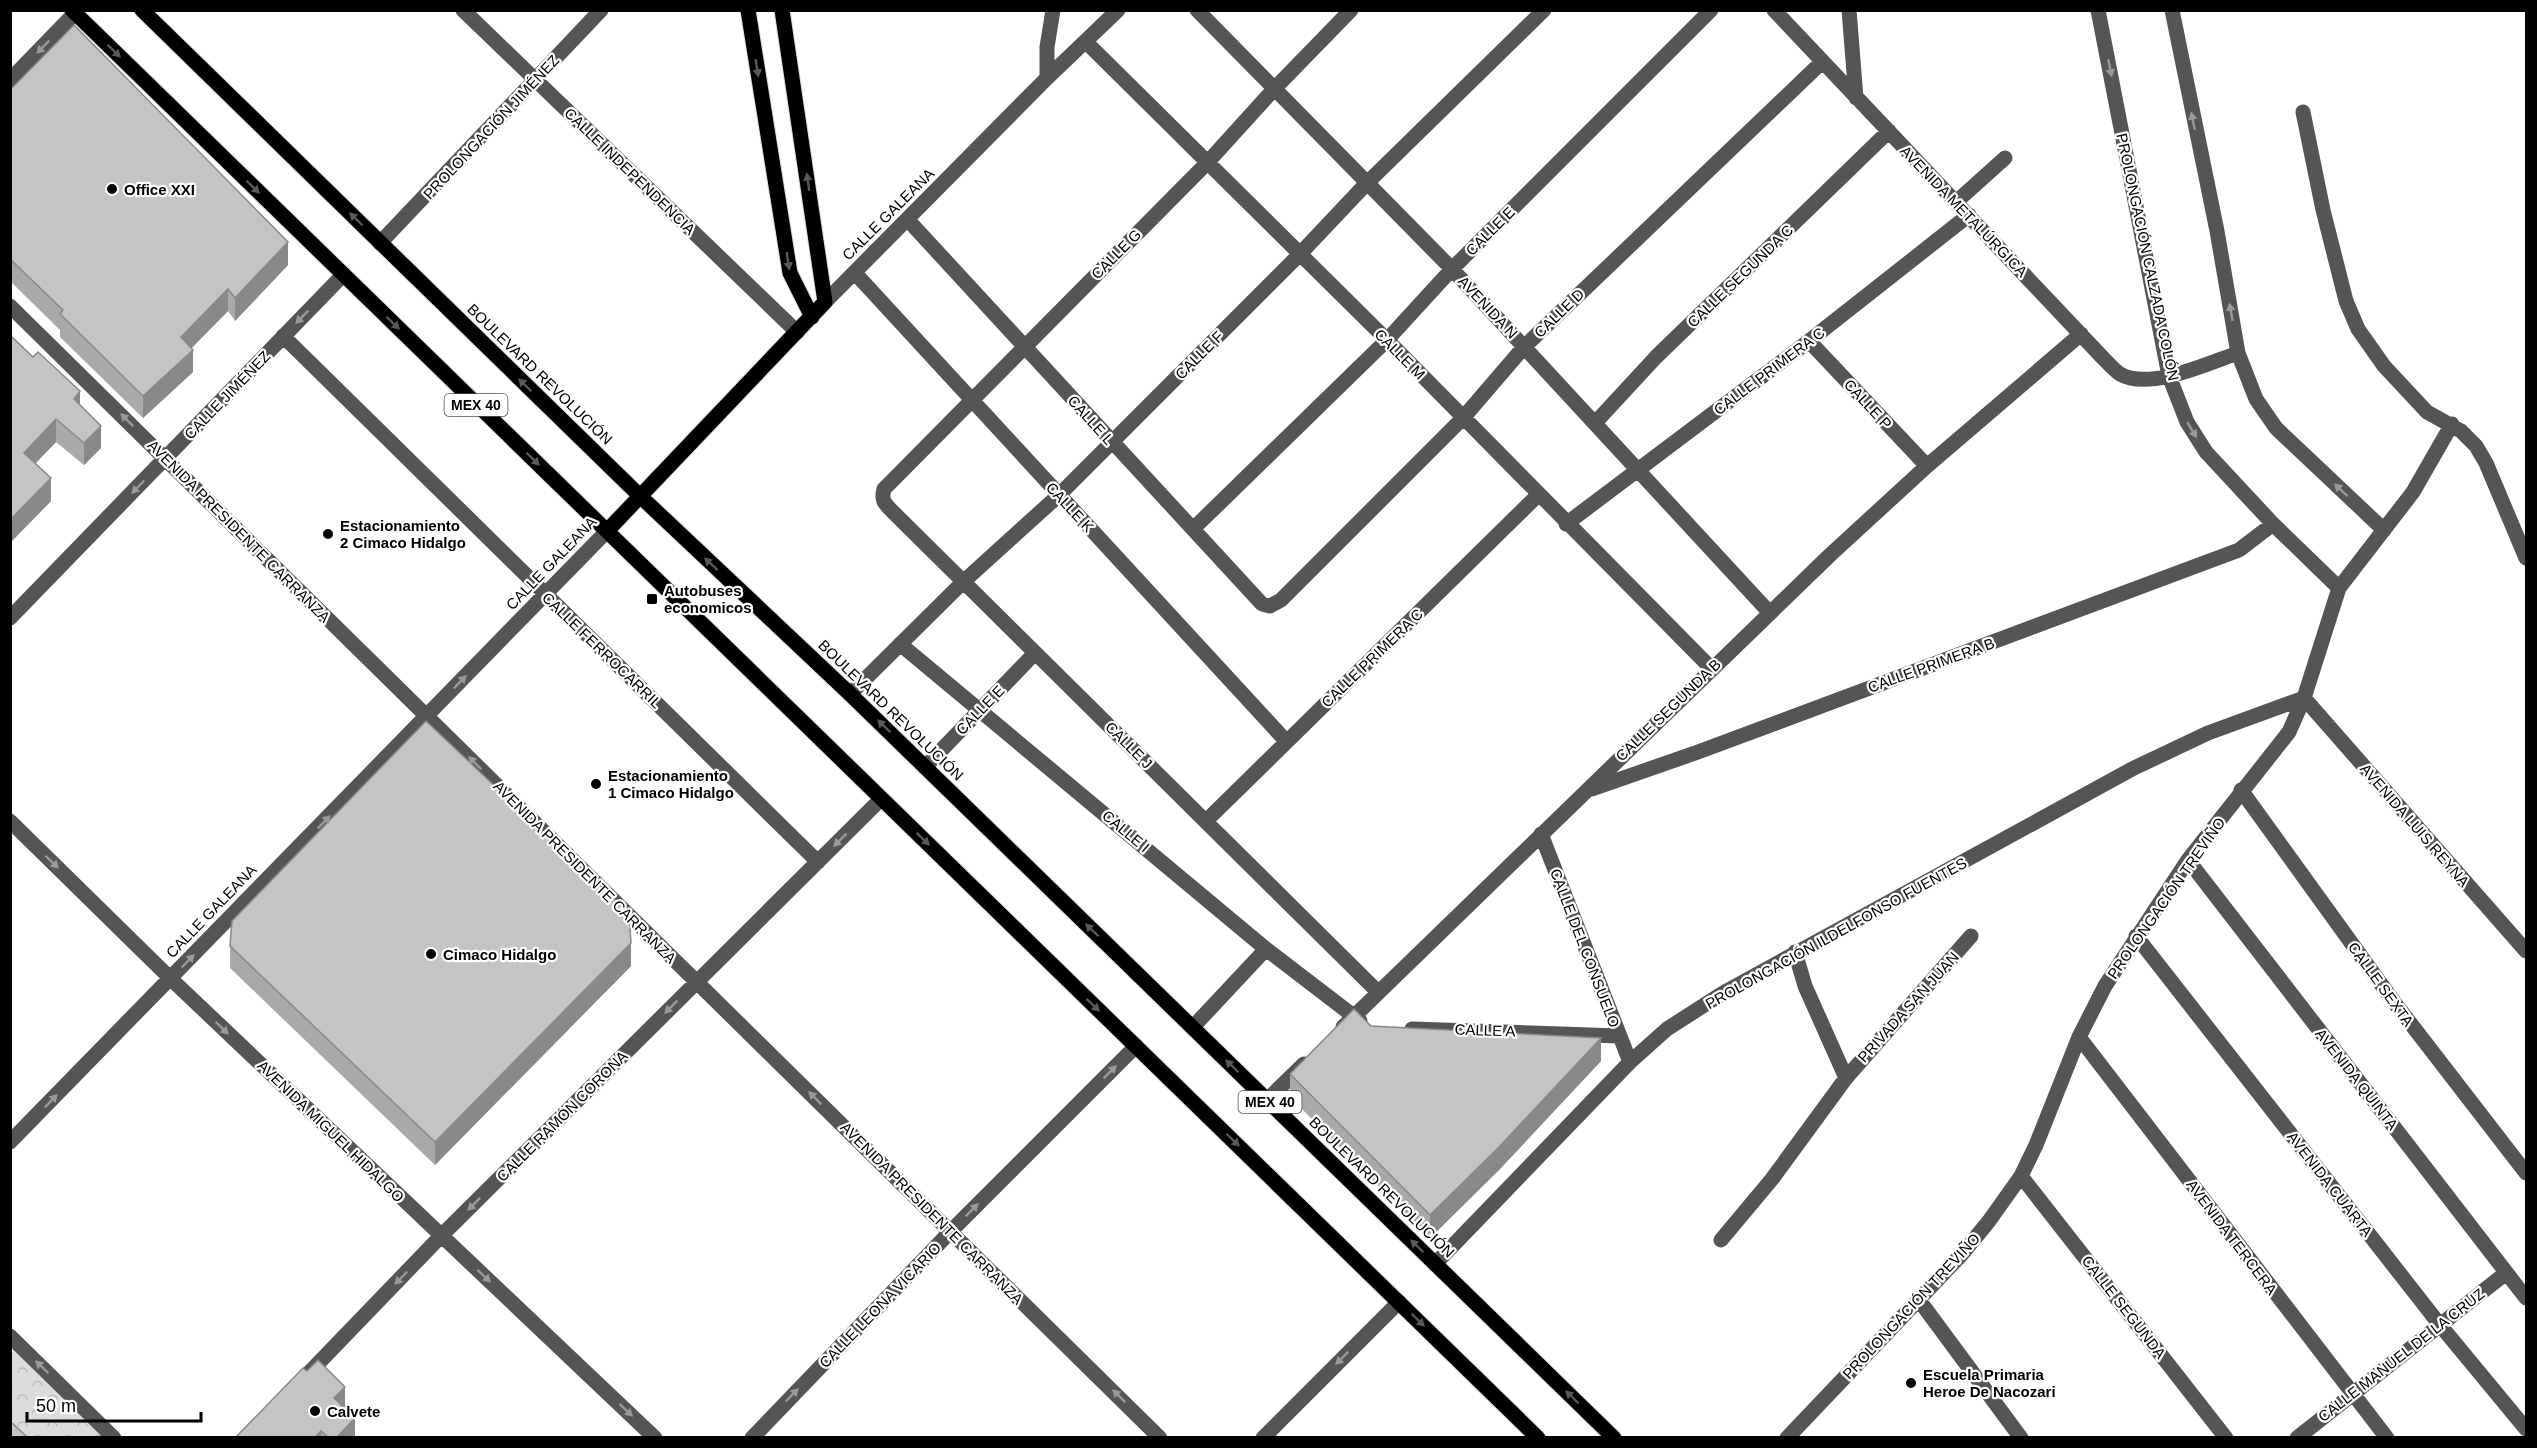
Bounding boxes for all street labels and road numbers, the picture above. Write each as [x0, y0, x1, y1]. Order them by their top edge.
street label: PROLONGACIÓN JIMÉNEZ [420, 51, 562, 203]
street label: CALLE INDEPENDENCIA [561, 104, 699, 238]
street label: PROLONGACIÓN CALZADA COLÓN [2113, 132, 2183, 382]
street label: AVENIDA METALÚRGICA [1897, 142, 2031, 280]
street label: CALLE GALEANA [839, 165, 937, 263]
street label: CALLE E [1462, 203, 1518, 259]
street label: CALLE SEGUNDA C [1684, 221, 1796, 331]
street label: CALLE G [1088, 226, 1144, 282]
street label: AVENIDA N [1455, 272, 1521, 342]
street label: CALLE D [1531, 285, 1588, 341]
street label: BOULEVARD REVOLUCIÓN [464, 300, 616, 448]
street label: CALLE PRIMERA C [1710, 324, 1828, 418]
street label: CALLE M [1371, 325, 1429, 383]
street label: CALLE F [1171, 327, 1227, 383]
street label: CALLE JIMÉNEZ [181, 347, 273, 443]
street label: CALLE P [1841, 376, 1895, 432]
street label: CALLE L [1065, 392, 1117, 448]
road number: MEX 40 [444, 394, 508, 416]
street label: AVENIDA PRESIDENTE CARRANZA [144, 436, 334, 626]
street label: CALLE K [1043, 479, 1097, 535]
street label: CALLE GALEANA [502, 513, 600, 613]
street label: CALLE FERROCARRIL [539, 589, 665, 711]
street label: CALLE PRIMERA C [1318, 605, 1426, 711]
street label: CALLE PRIMERA B [1865, 634, 1997, 696]
street label: BOULEVARD REVOLUCIÓN [815, 636, 967, 784]
street label: CALLE SEGUNDA B [1612, 656, 1724, 764]
street label: CALLE E [952, 682, 1008, 738]
street label: CALLE J [1102, 718, 1156, 772]
street label: AVENIDA LUIS REYNA [2357, 760, 2473, 890]
street label: AVENIDA PRESIDENTE CARRANZA [490, 777, 680, 967]
street label: CALLE I [1099, 807, 1153, 855]
street label: PROLONGACIÓN TREVIÑO [2104, 814, 2228, 982]
street label: PROLONGACIÓN ILDELFONSO FUENTES [1702, 854, 1970, 1012]
street label: CALLE GALEANA [162, 861, 260, 961]
street label: CALLE DEL CONSUELO [1547, 866, 1623, 1030]
street label: CALLE SEXTA [2345, 939, 2417, 1029]
street label: PRIVADA SAN JUAN [1854, 948, 1962, 1066]
street label: CALLE A [1454, 1020, 1516, 1040]
street label: AVENIDA QUINTA [2312, 1025, 2402, 1133]
street label: CALLE RAMÓN CORONA [493, 1047, 631, 1185]
street label: AVENIDA MIGUEL HIDALGO [254, 1057, 408, 1205]
road number: MEX 40 [1238, 1091, 1302, 1113]
street label: BOULEVARD REVOLUCIÓN [1306, 1113, 1458, 1261]
street label: AVENIDA PRESIDENTE CARRANZA [837, 1118, 1027, 1308]
street label: AVENIDA CUARTA [2284, 1128, 2376, 1240]
street label: AVENIDA TERCERA [2183, 1176, 2281, 1298]
street label: PROLONGACIÓN TREVIÑO [1839, 1230, 1983, 1382]
street label: CALLE LEONA VICARIO [816, 1239, 944, 1371]
street label: CALLE SEGUNDA [2079, 1252, 2169, 1362]
street label: CALLE MANUEL DE LA CRUZ [2315, 1285, 2487, 1425]

